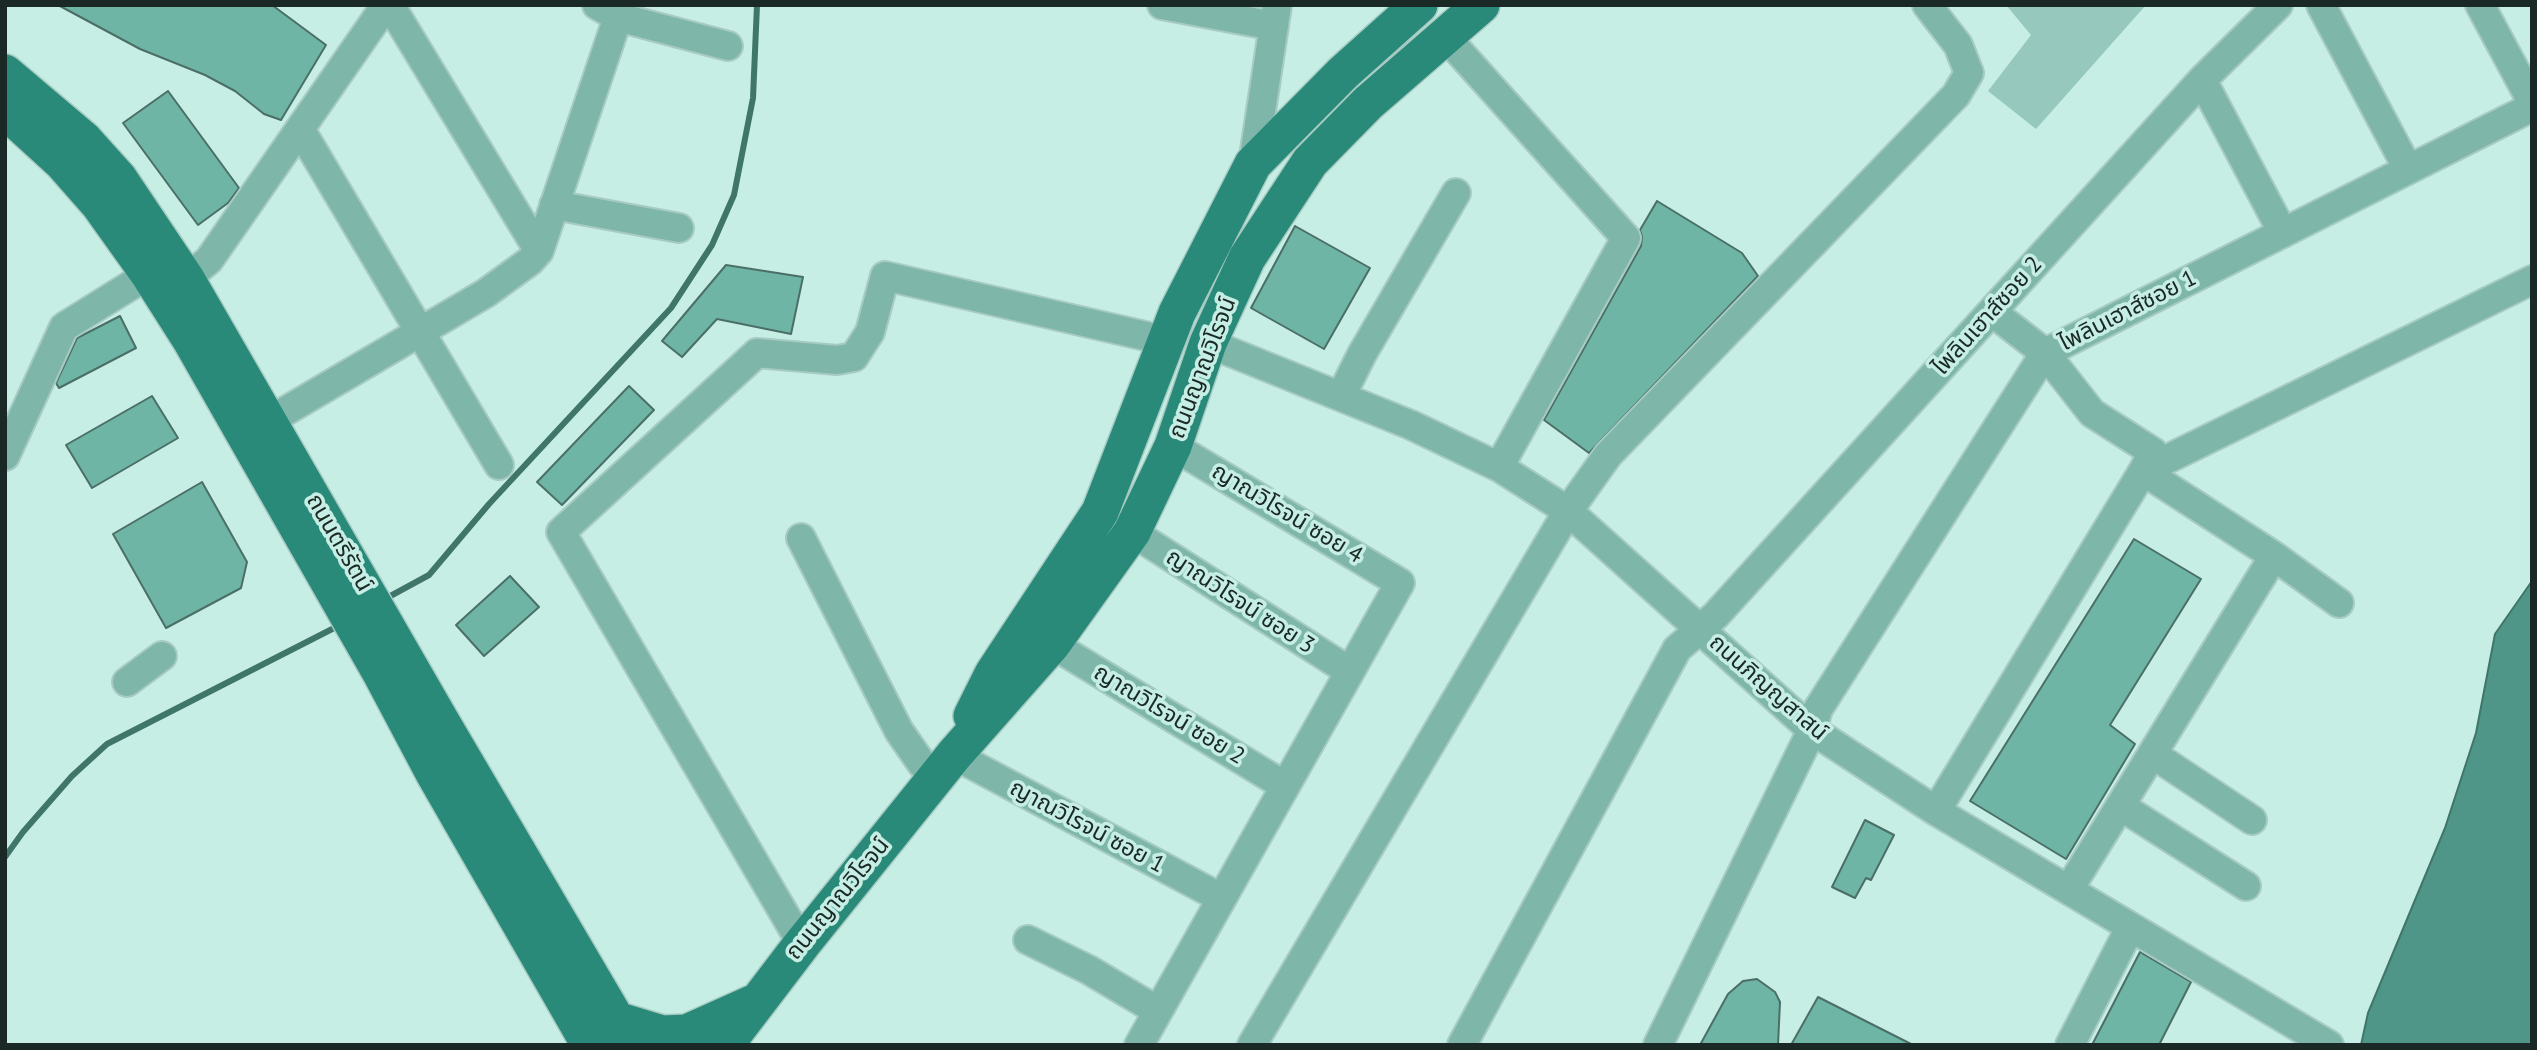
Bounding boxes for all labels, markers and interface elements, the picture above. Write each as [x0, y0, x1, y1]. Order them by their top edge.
street label: ไพลินเฮาส์ซอย 2 [1928, 251, 2048, 381]
street label: ไพลินเฮาส์ซอย 1 [2055, 265, 2201, 357]
street label: ถนนญาณวิโรจน์ [1163, 294, 1243, 442]
street label: ญาณวิโรจน์ ซอย 4 [1206, 458, 1368, 570]
street label: ถนนตรีรัตน์ [300, 489, 378, 597]
street label: ญาณวิโรจน์ ซอย 3 [1161, 544, 1319, 660]
street label: ถนนภิญญสาสน์ [1703, 629, 1833, 747]
street label: ญาณวิโรจน์ ซอย 2 [1088, 659, 1250, 771]
street label: ญาณวิโรจน์ ซอย 1 [1005, 775, 1169, 879]
street label: ถนนญาณวิโรจน์ [780, 832, 896, 966]

